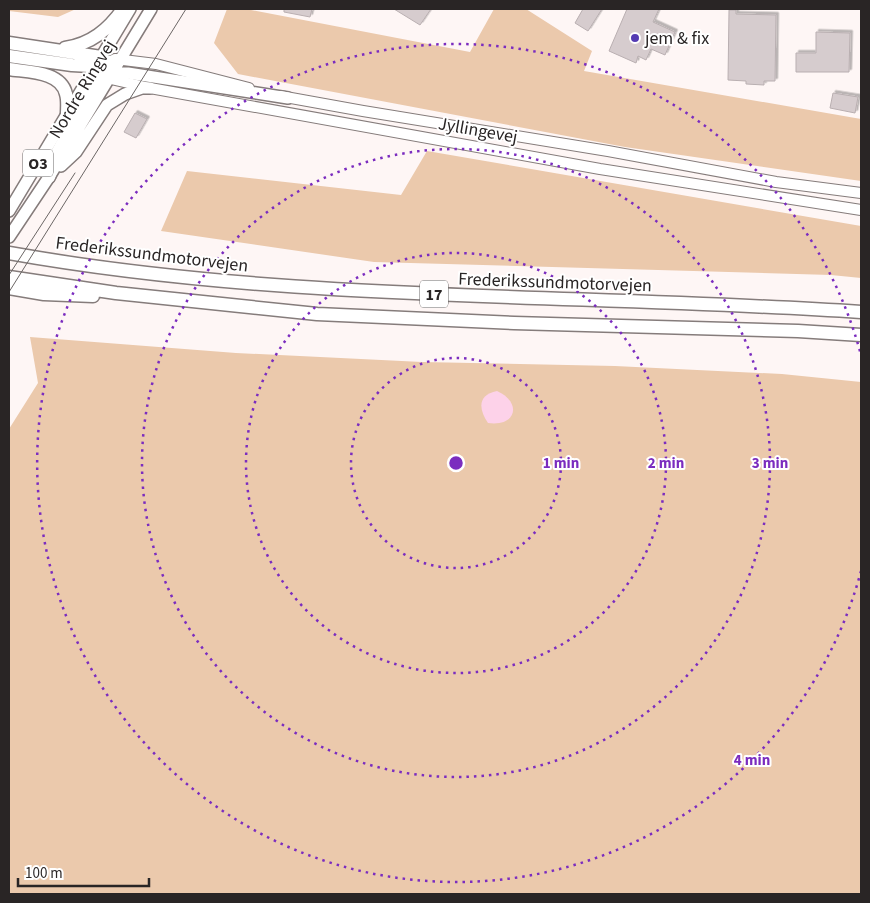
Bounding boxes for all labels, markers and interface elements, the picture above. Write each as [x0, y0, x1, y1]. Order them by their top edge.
place label: jem & fix [644, 26, 709, 51]
marker: jem & fix [629, 32, 641, 44]
street label: Nordre Ringvej [43, 35, 122, 143]
street label: Jyllingevej [436, 111, 519, 150]
road number: O3 [23, 150, 53, 177]
street label: Frederikssundmotorvejen [54, 230, 250, 279]
street label: Frederikssundmotorvejen [458, 267, 652, 298]
road number: 17 [420, 280, 448, 308]
text: 1 min [543, 453, 579, 474]
text: 2 min [648, 453, 684, 474]
text: 3 min [752, 453, 788, 474]
centre of rings [447, 454, 465, 472]
text: 4 min [734, 750, 770, 771]
scale bar [18, 856, 149, 888]
text: 100 m [25, 863, 63, 884]

